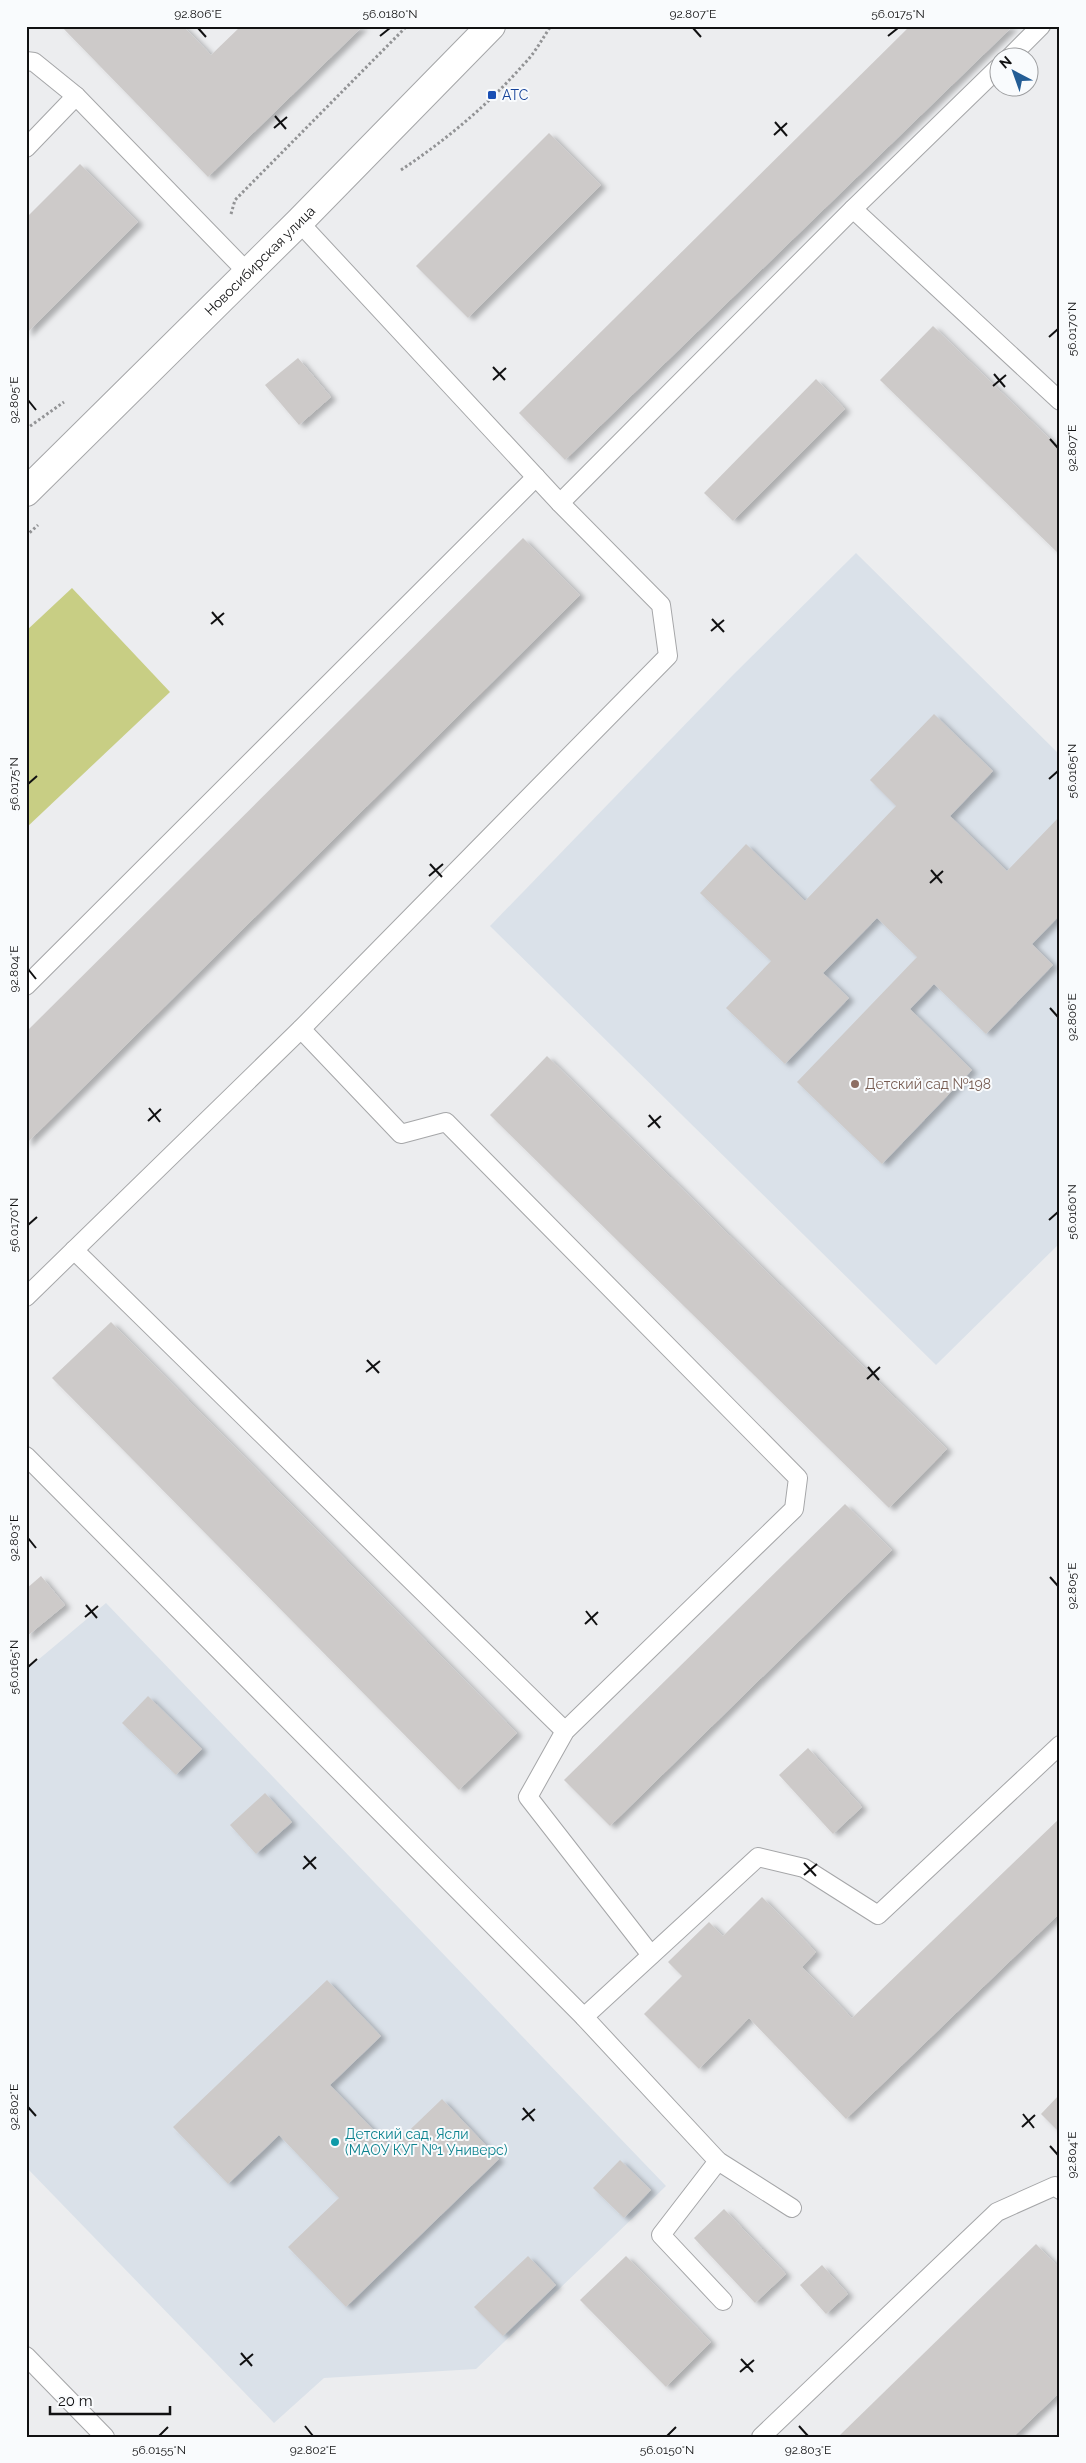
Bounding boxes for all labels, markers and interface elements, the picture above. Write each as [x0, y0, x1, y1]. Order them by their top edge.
text: 92.806°E [174, 7, 222, 21]
text: 56.0180°N [362, 7, 418, 21]
text: 92.807°E [670, 7, 716, 21]
text: 56.0175°N [871, 7, 925, 21]
north arrow [988, 48, 1038, 98]
text: N [996, 53, 1015, 72]
place label: АТС [502, 87, 529, 103]
marker: АТС [486, 89, 498, 101]
street label: Новосибирская улица [201, 203, 318, 319]
text: 56.0170°N [1065, 302, 1079, 356]
text: 92.805°E [7, 376, 21, 424]
text: 92.807°E [1065, 425, 1079, 471]
text: 56.0165°N [1065, 744, 1079, 798]
text: 56.0175°N [7, 757, 21, 811]
text: 92.804°E [7, 946, 21, 992]
text: 92.806°E [1065, 993, 1079, 1041]
place label: Детский сад №198 [865, 1076, 991, 1092]
marker: Детский сад №198 [849, 1078, 861, 1090]
text: 56.0160°N [1065, 1184, 1079, 1240]
text: 56.0170°N [7, 1198, 21, 1252]
text: 92.803°E [7, 1515, 21, 1561]
text: 92.805°E [1065, 1562, 1079, 1610]
text: 56.0165°N [7, 1640, 21, 1694]
text: 92.802°E [7, 2084, 21, 2130]
place label: Детский сад, Ясли (МАОУ КУГ №1 Универс) [345, 2126, 508, 2158]
text: 92.804°E [1065, 2132, 1079, 2178]
marker: Детский сад, Ясли (МАОУ КУГ №1 Универс) [329, 2136, 341, 2148]
scale bar [50, 2383, 170, 2415]
text: 20 m [58, 2392, 93, 2410]
text: 56.0155°N [132, 2443, 186, 2457]
text: 92.802°E [290, 2443, 336, 2457]
text: 56.0150°N [640, 2443, 694, 2457]
text: 92.803°E [785, 2443, 831, 2457]

